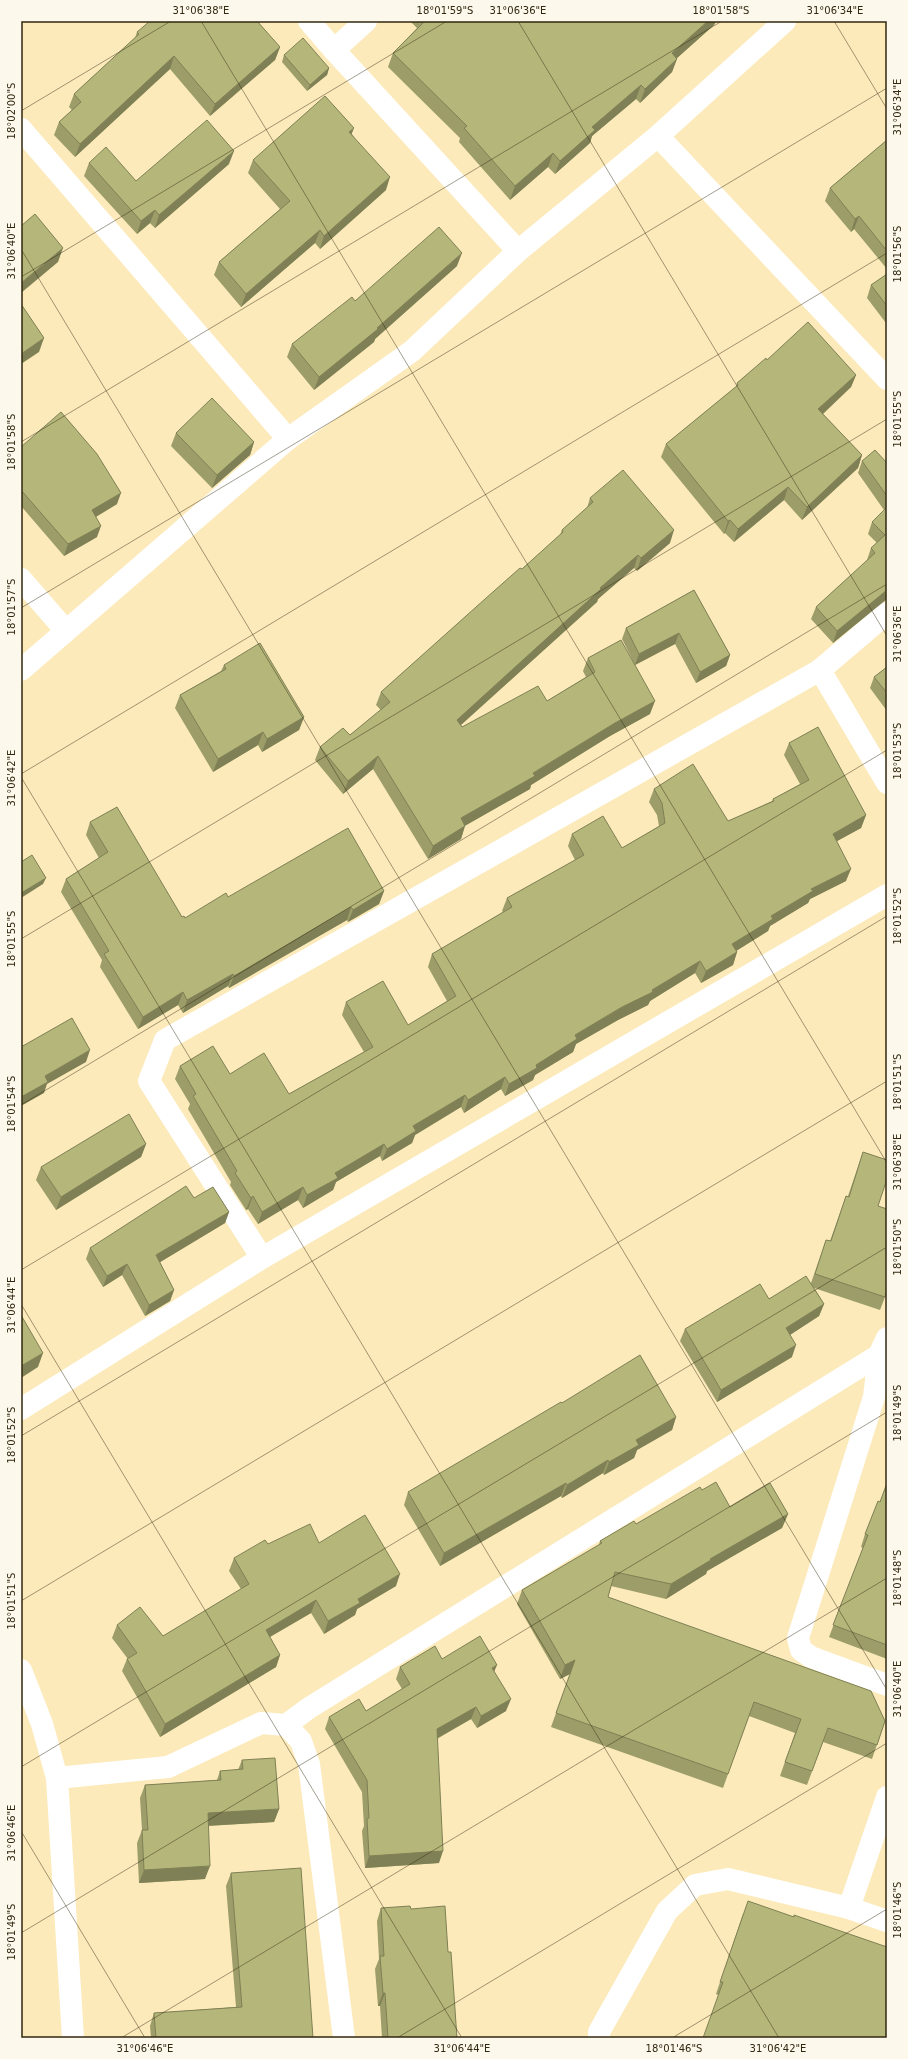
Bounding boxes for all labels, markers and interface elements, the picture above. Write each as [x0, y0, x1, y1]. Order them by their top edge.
text: 31°06'38"E [173, 5, 229, 16]
text: 18°01'59"S [417, 5, 473, 16]
text: 31°06'36"E [490, 5, 546, 16]
text: 18°01'58"S [693, 5, 749, 16]
text: 31°06'34"E [807, 5, 863, 16]
text: 31°06'34"E [892, 79, 903, 135]
text: 18°02'00"S [6, 83, 17, 139]
text: 31°06'40"E [6, 223, 17, 279]
text: 18°01'56"S [892, 226, 903, 282]
text: 18°01'55"S [892, 391, 903, 447]
text: 18°01'58"S [6, 414, 17, 470]
text: 18°01'57"S [6, 579, 17, 635]
text: 31°06'36"E [892, 606, 903, 662]
text: 18°01'53"S [892, 723, 903, 779]
text: 31°06'42"E [6, 750, 17, 806]
text: 18°01'52"S [892, 888, 903, 944]
text: 18°01'55"S [6, 911, 17, 967]
text: 18°01'51"S [892, 1054, 903, 1110]
text: 18°01'54"S [6, 1076, 17, 1132]
text: 31°06'38"E [892, 1134, 903, 1190]
text: 18°01'50"S [892, 1219, 903, 1275]
text: 31°06'44"E [6, 1277, 17, 1333]
text: 18°01'49"S [892, 1385, 903, 1441]
text: 18°01'52"S [6, 1407, 17, 1463]
text: 18°01'48"S [892, 1550, 903, 1606]
text: 18°01'51"S [6, 1573, 17, 1629]
text: 31°06'40"E [892, 1661, 903, 1717]
text: 31°06'46"E [6, 1805, 17, 1861]
text: 18°01'46"S [892, 1882, 903, 1938]
text: 18°01'49"S [6, 1904, 17, 1960]
text: 31°06'46"E [117, 2043, 173, 2054]
text: 31°06'44"E [434, 2043, 490, 2054]
text: 18°01'46"S [646, 2043, 702, 2054]
text: 31°06'42"E [750, 2043, 806, 2054]

